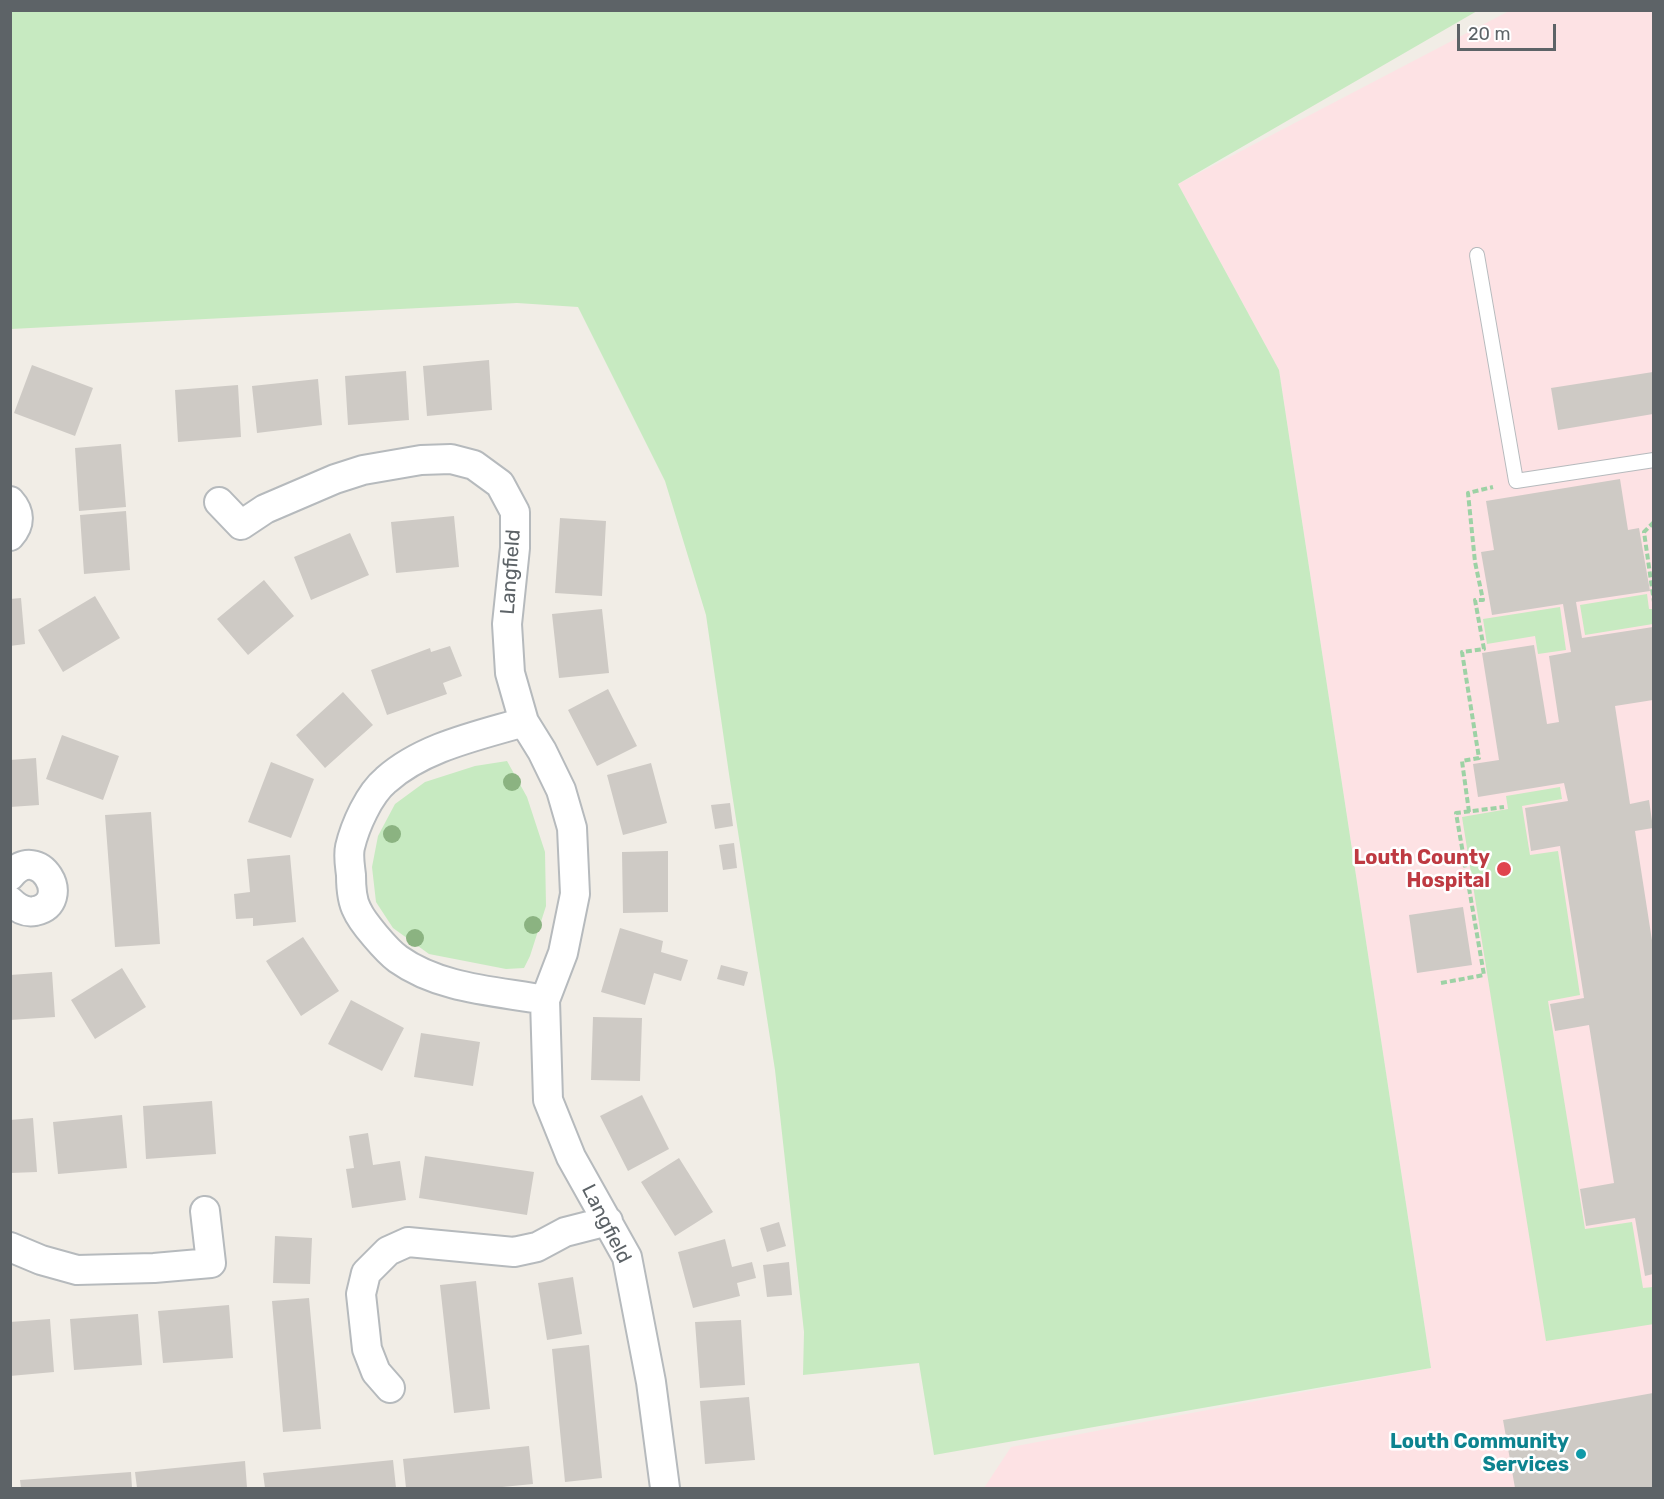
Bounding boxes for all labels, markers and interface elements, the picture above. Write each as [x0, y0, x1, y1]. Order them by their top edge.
scale bar [1460, 12, 1559, 50]
text: 20 m [1468, 23, 1510, 45]
street label: Langfield [496, 529, 526, 615]
place label: Louth County Hospital [1353, 846, 1490, 893]
marker: Louth County Hospital [1495, 860, 1513, 878]
street label: Langfield [576, 1181, 636, 1267]
place label: Louth Community Services [1390, 1430, 1569, 1477]
marker: Louth Community Services [1574, 1447, 1588, 1461]

